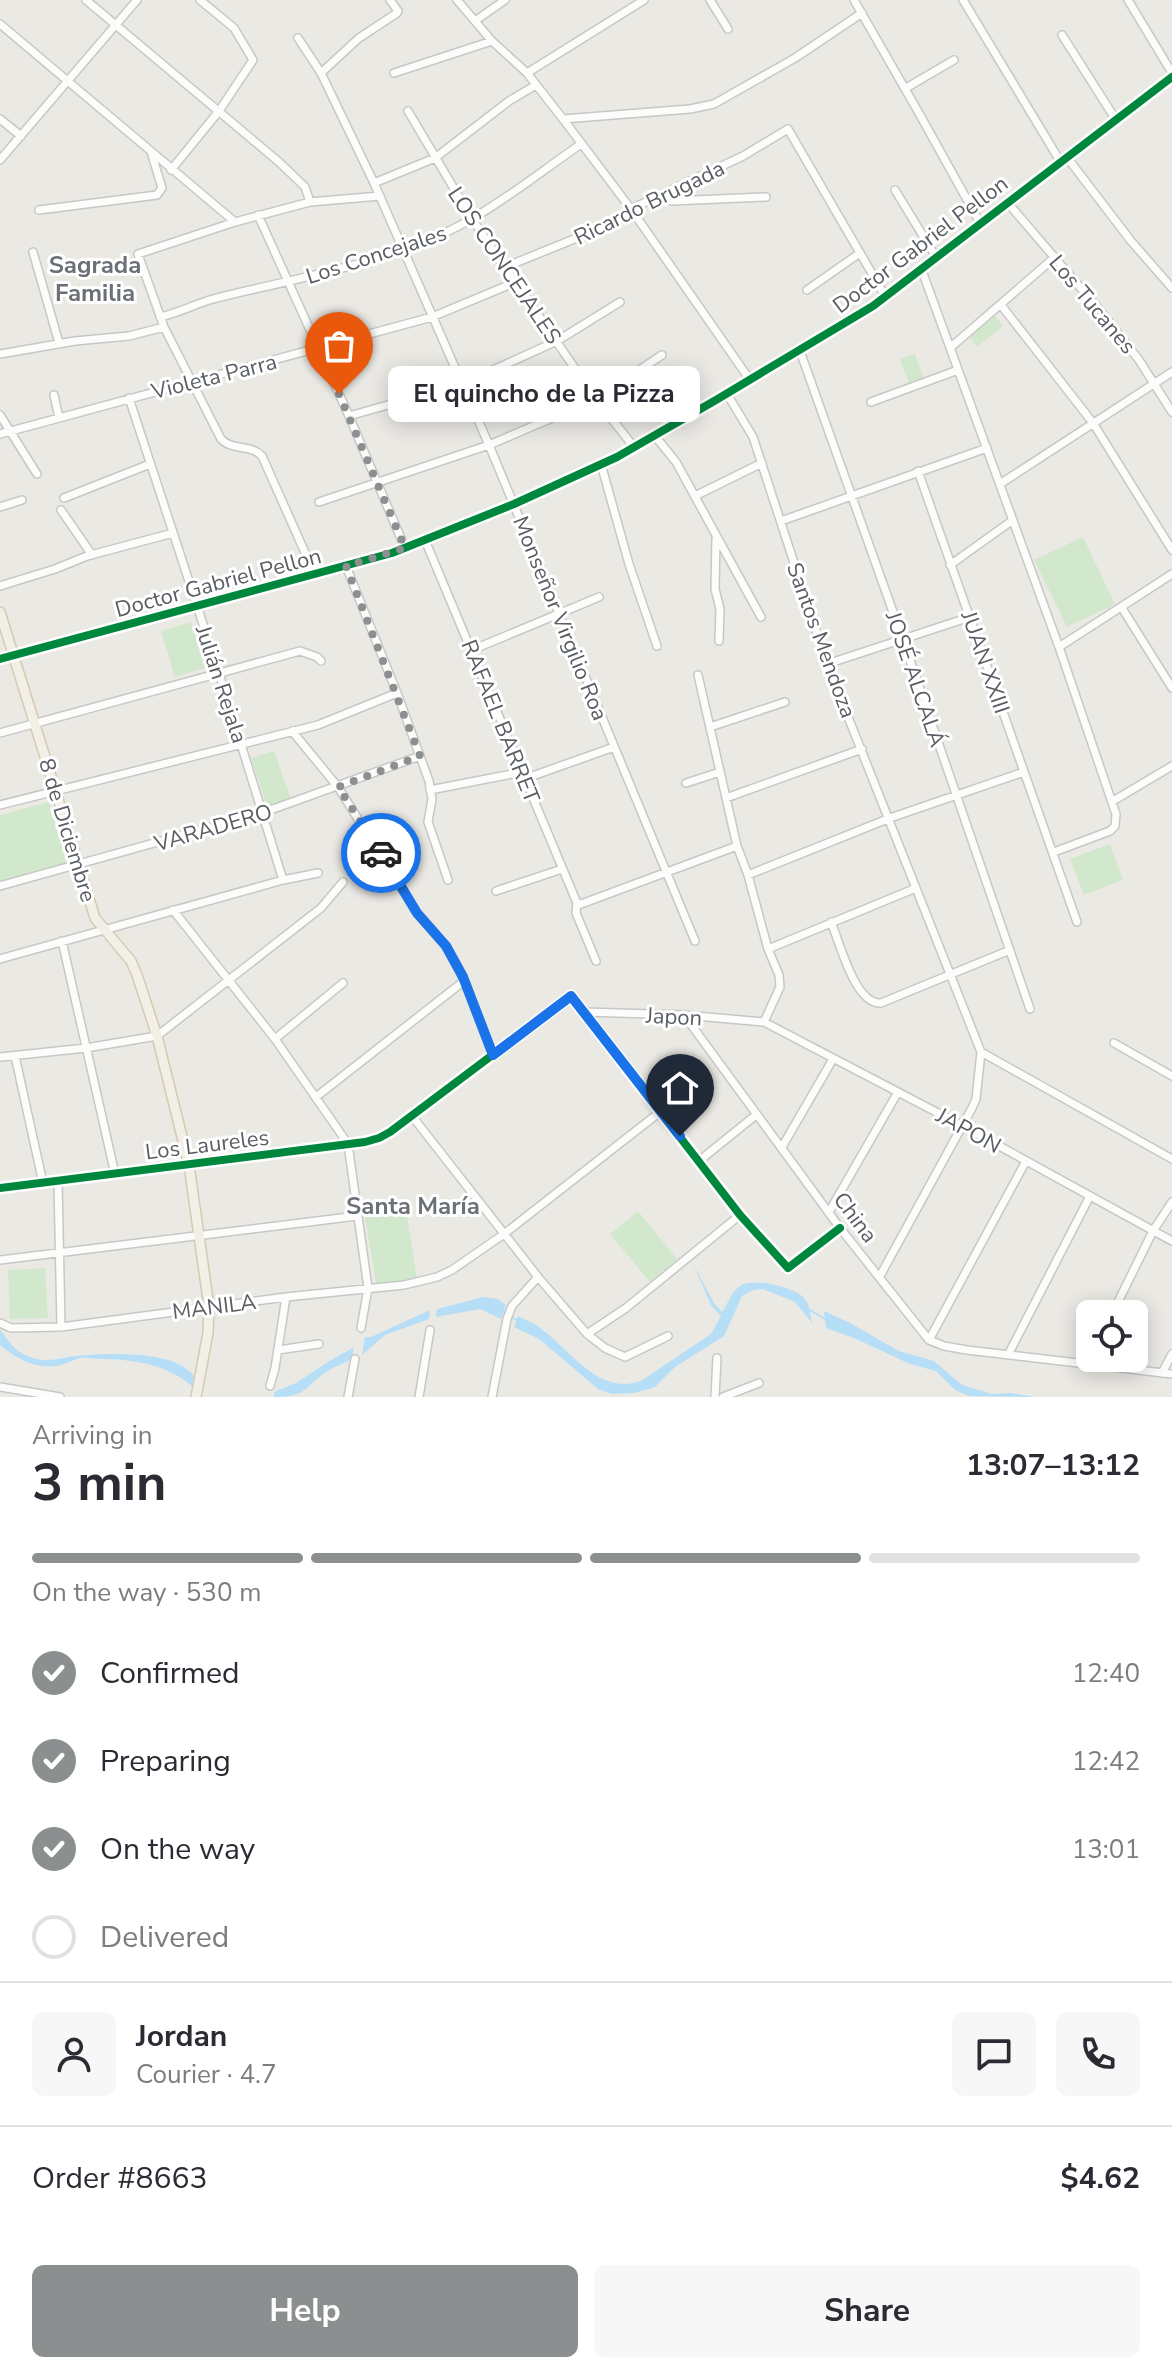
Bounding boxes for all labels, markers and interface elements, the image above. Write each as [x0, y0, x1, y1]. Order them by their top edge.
street label: Ricardo Brugada [569, 153, 730, 252]
street label: Doctor Gabriel Pellon [827, 169, 1014, 321]
street label: LOS CONCEJALES [440, 181, 568, 350]
street label: Los Concejales [302, 218, 451, 292]
district label: Sagrada Familia [49, 249, 141, 309]
street label: Los Tucanes [1042, 249, 1143, 361]
pin [305, 312, 373, 394]
icon: bag [317, 324, 361, 368]
street label: Violeta Parra [148, 347, 280, 407]
callout: El quincho de la Pizza [387, 366, 699, 422]
text: El quincho de la Pizza [413, 376, 675, 411]
street label: Monseñor Virgilio Roa [505, 512, 615, 725]
street label: Doctor Gabriel Pellon [112, 541, 325, 625]
street label: Santos Mendoza [779, 558, 863, 722]
street label: JUAN XXIII [953, 606, 1017, 718]
street label: JOSÉ ALCALÁ [878, 607, 952, 751]
street label: Julián Rejala [188, 621, 254, 747]
street label: RAFAEL BARRET [454, 635, 547, 808]
street label: 8 de Diciembre [31, 755, 103, 906]
street label: VARADERO [150, 797, 276, 859]
courier [341, 813, 421, 893]
icon: car [359, 831, 403, 875]
street label: Japon [644, 1000, 703, 1033]
pin [646, 1054, 714, 1136]
icon: home [658, 1066, 702, 1110]
street label: JAPON [930, 1100, 1006, 1161]
street label: Los Laureles [144, 1123, 271, 1167]
street label: China [826, 1186, 884, 1249]
district label: Santa María [346, 1190, 480, 1222]
street label: MANILA [170, 1287, 258, 1327]
map controls [1076, 1300, 1148, 1372]
button: locate [1076, 1300, 1148, 1372]
text: Arriving in [32, 1418, 153, 1453]
text: 13:07–13:12 [966, 1445, 1140, 1486]
text: 3 min [32, 1447, 167, 1518]
text: On the way · 530 m [32, 1575, 261, 1610]
icon: check [32, 1651, 76, 1695]
text: Confirmed [100, 1653, 240, 1694]
text: 12:40 [1072, 1656, 1140, 1691]
icon: check [32, 1739, 76, 1783]
text: Preparing [100, 1741, 231, 1782]
text: 12:42 [1072, 1744, 1140, 1779]
icon: check [32, 1827, 76, 1871]
text: On the way [100, 1829, 255, 1870]
text: 13:01 [1072, 1832, 1140, 1867]
text: Delivered [100, 1917, 229, 1958]
button: person [32, 2012, 116, 2096]
button: chat [952, 2012, 1036, 2096]
button: phone [1056, 2012, 1140, 2096]
text: Jordan [136, 2016, 227, 2057]
text: Courier · 4.7 [136, 2057, 277, 2092]
text: Order #8663 [32, 2158, 207, 2199]
text: $4.62 [1061, 2158, 1140, 2199]
button: Help [32, 2265, 578, 2357]
button: Share [594, 2265, 1140, 2357]

